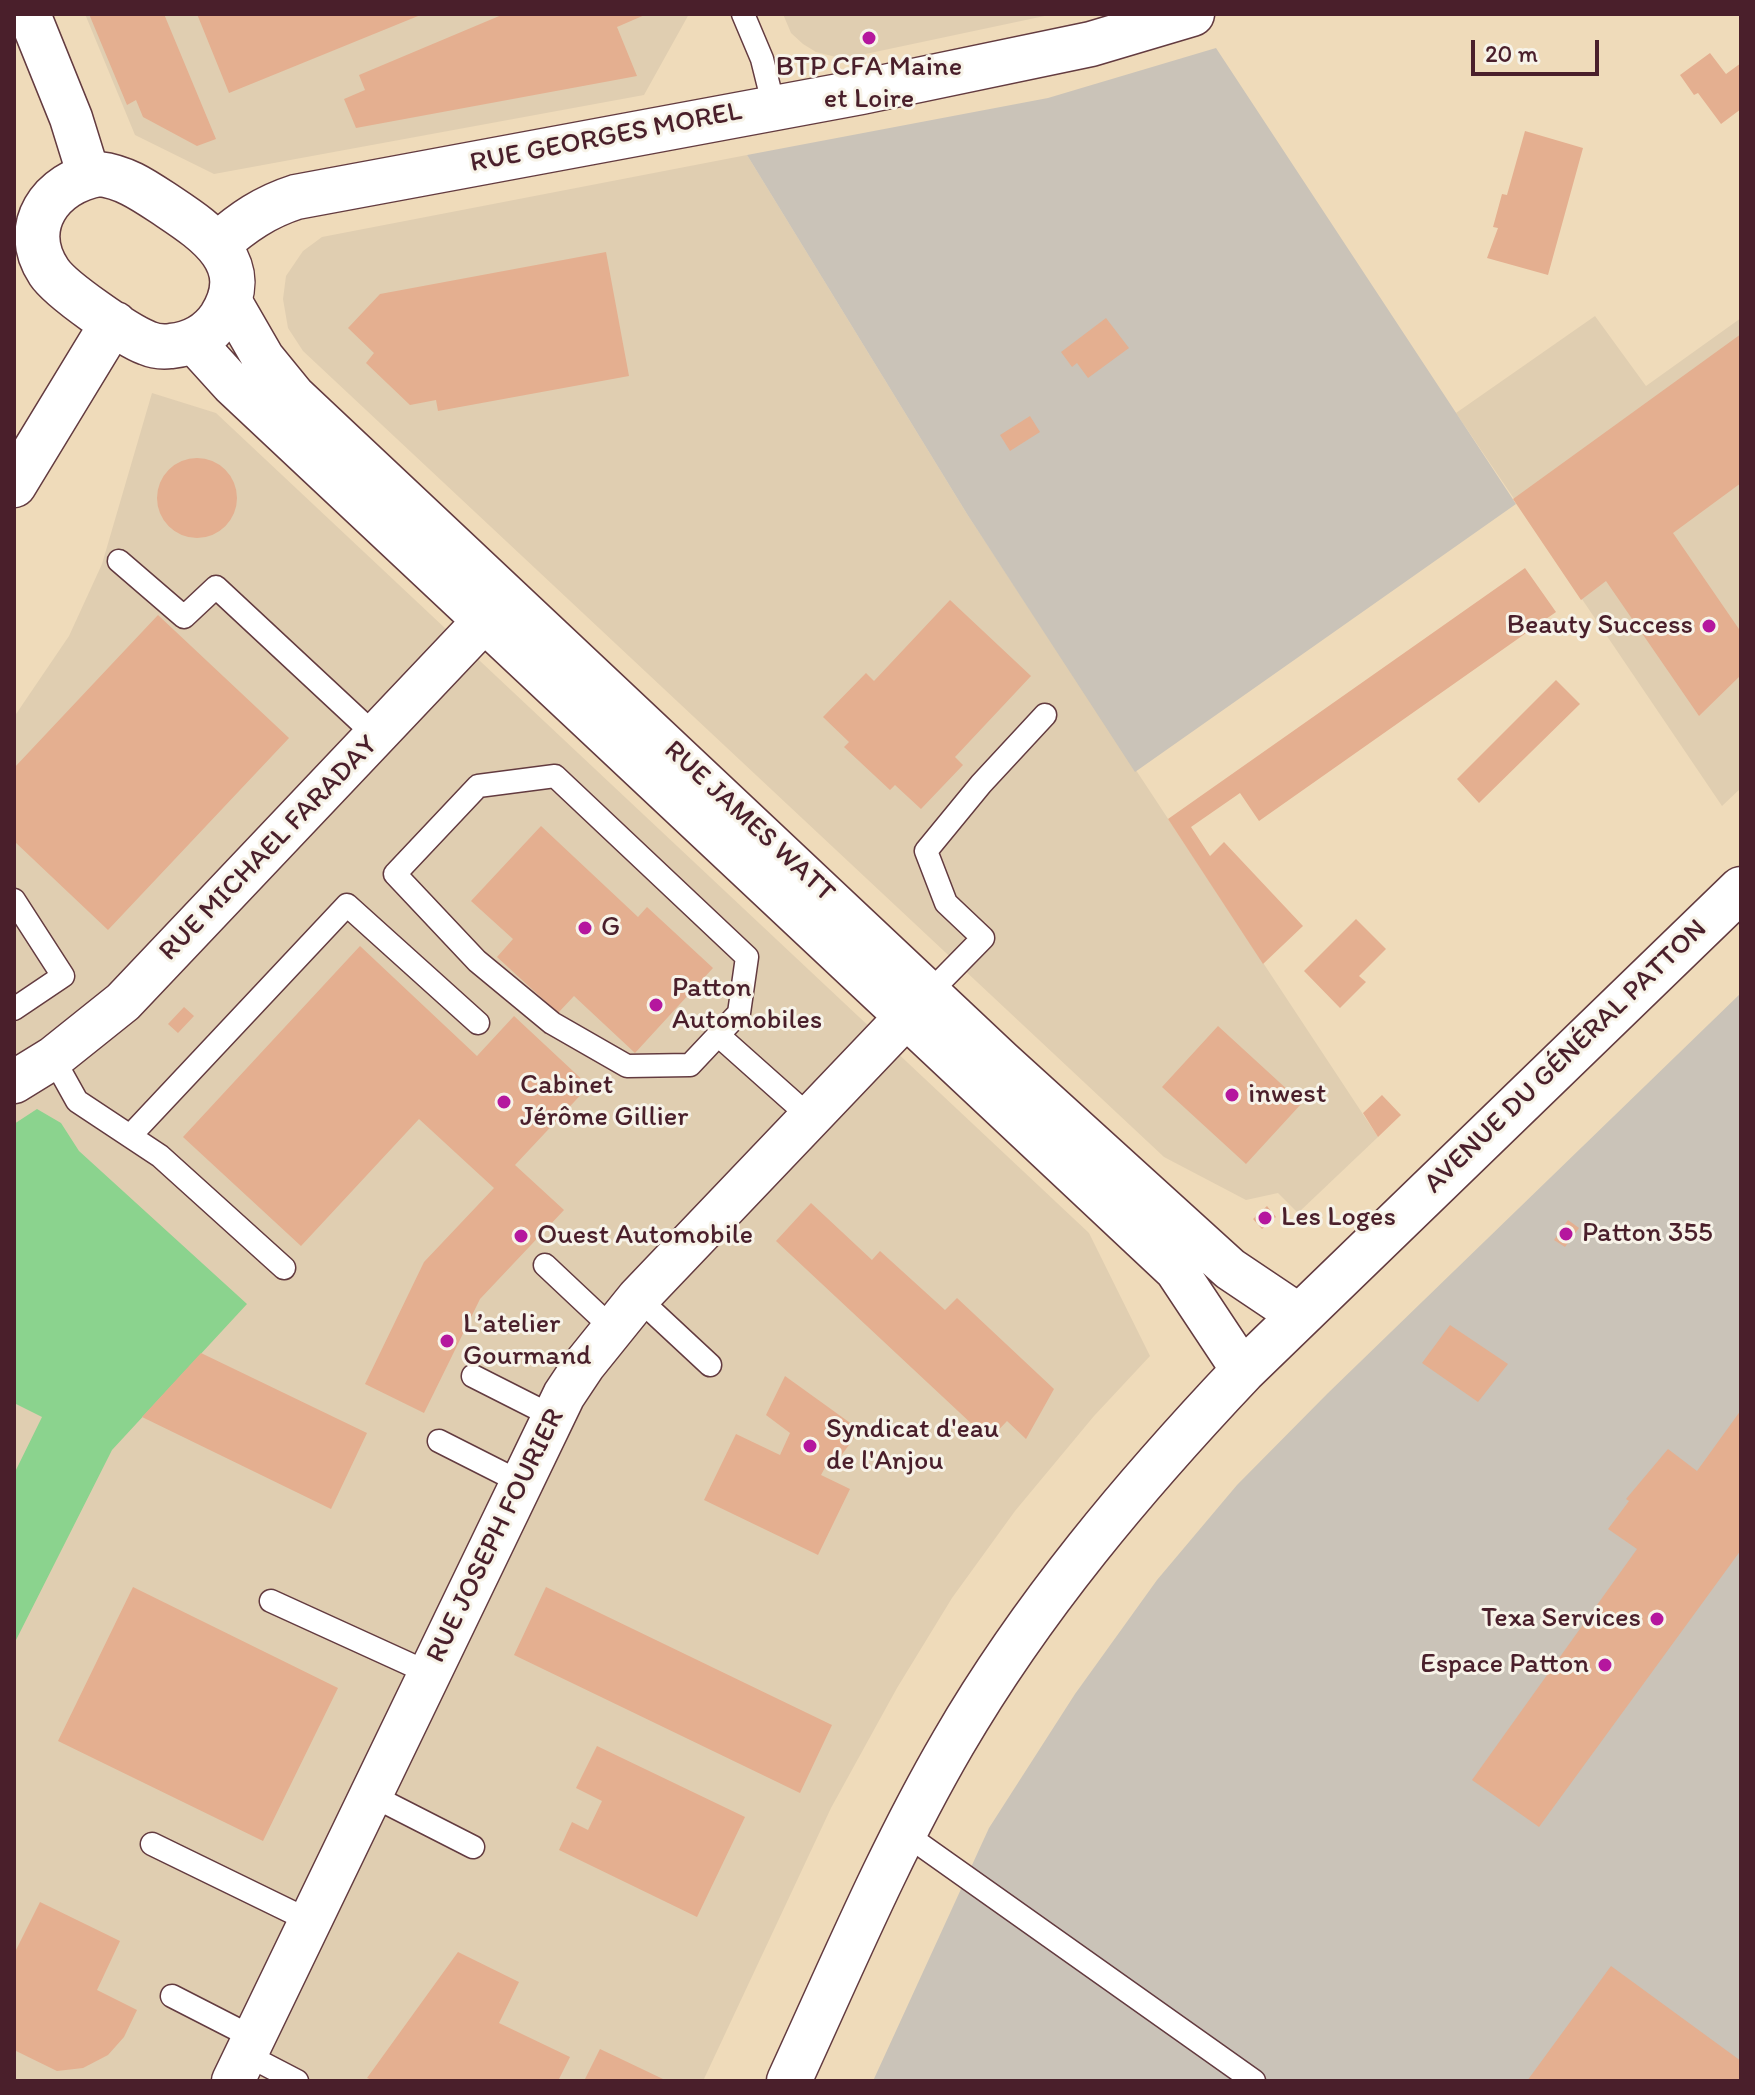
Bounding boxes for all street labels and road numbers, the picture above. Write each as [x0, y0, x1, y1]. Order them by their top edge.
street label: RUE GEORGES MOREL [467, 95, 745, 181]
street label: RUE MICHAEL FARADAY [153, 729, 385, 969]
street label: RUE JAMES WATT [656, 734, 842, 910]
street label: AVENUE DU GÉNÉRAL PATTON [1418, 913, 1714, 1201]
street label: RUE JOSEPH FOURIER [420, 1404, 572, 1668]

